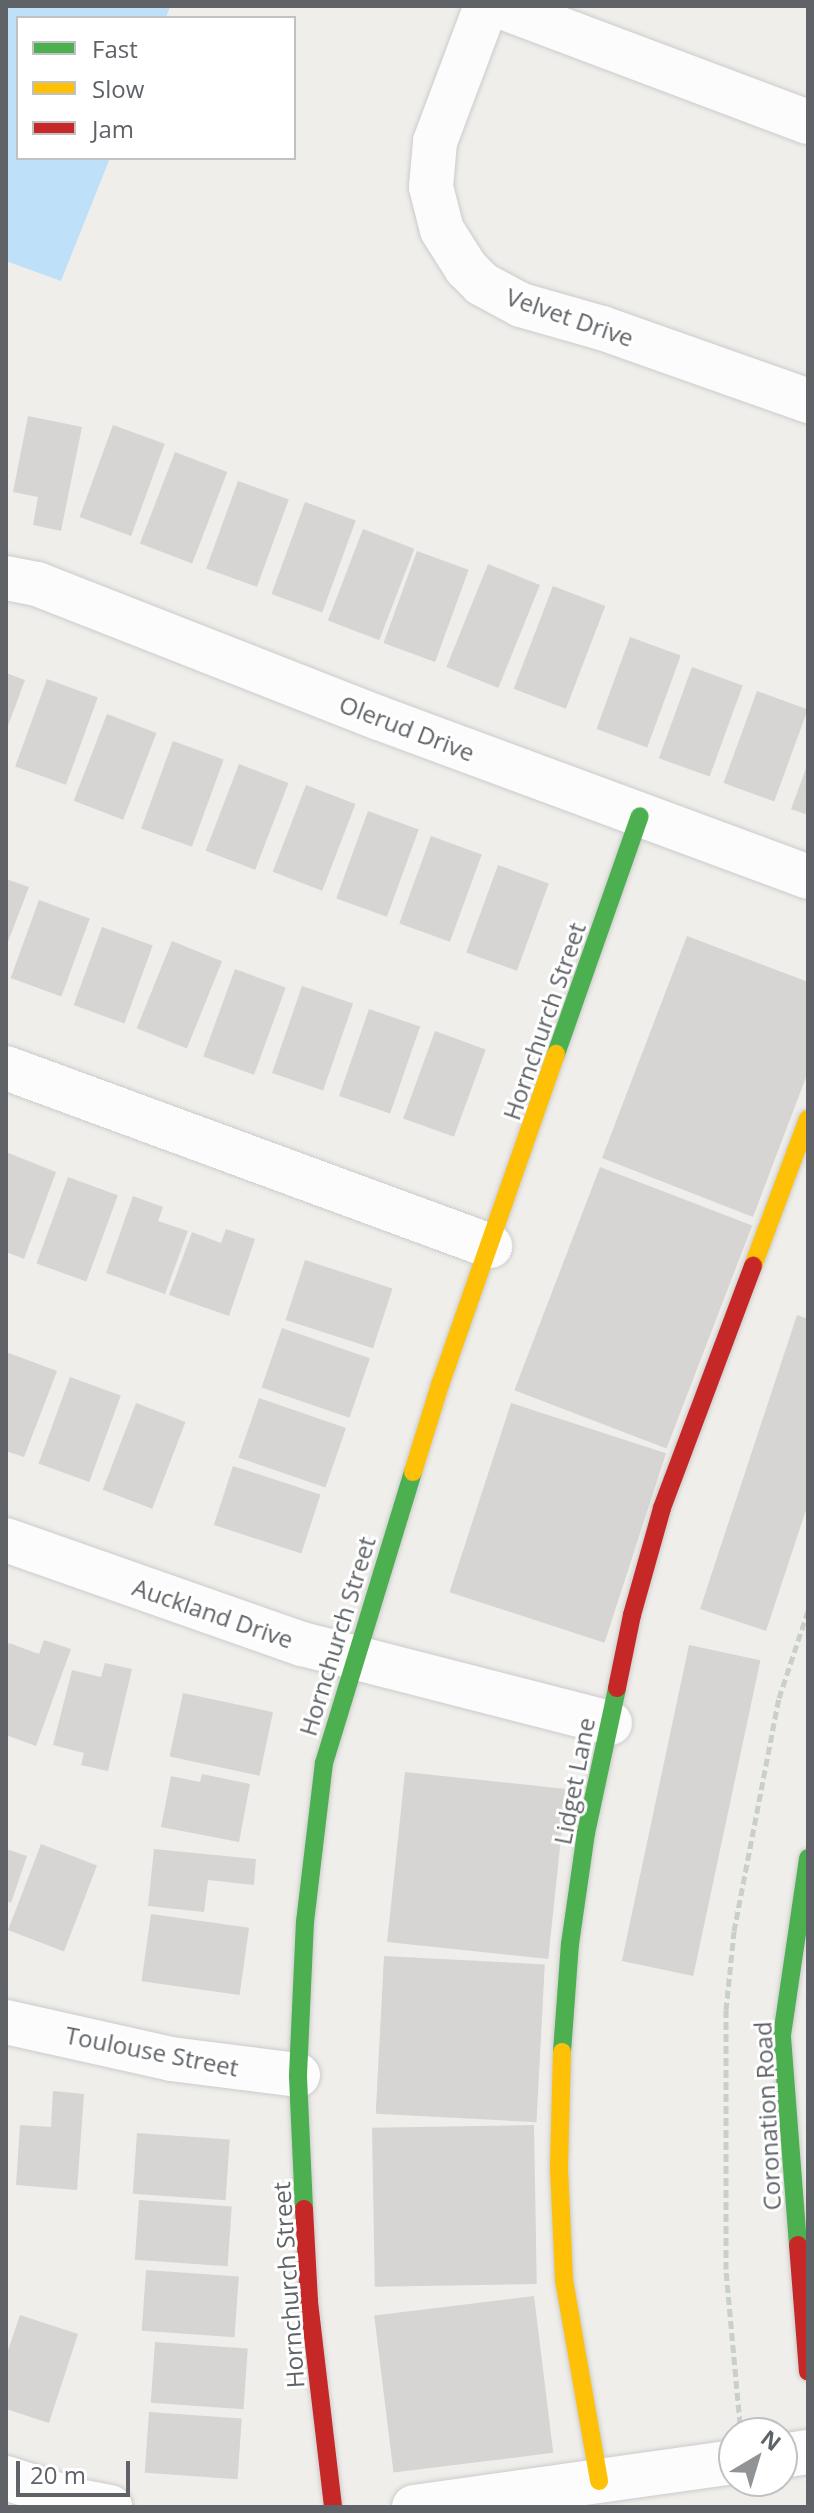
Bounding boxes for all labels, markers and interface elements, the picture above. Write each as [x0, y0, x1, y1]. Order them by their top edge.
legend [16, 16, 296, 160]
text: Fast [92, 32, 138, 65]
text: Slow [92, 72, 144, 105]
text: Jam [92, 112, 134, 145]
street label: Velvet Drive [503, 282, 637, 352]
street label: Olerud Drive [335, 689, 479, 767]
street label: Hornchurch Street [497, 919, 591, 1123]
street label: Hornchurch Street [293, 1533, 381, 1739]
street label: Auckland Drive [129, 1572, 297, 1654]
street label: Lidget Lane [548, 1715, 600, 1847]
street label: Toulouse Street [63, 2020, 241, 2082]
street label: Coronation Road [748, 2021, 786, 2211]
street label: Hornchurch Street [266, 2181, 310, 2389]
north arrow [718, 2417, 798, 2497]
text: N [755, 2422, 788, 2457]
scale bar [20, 2445, 134, 2495]
text: 20 m [30, 2458, 86, 2491]

